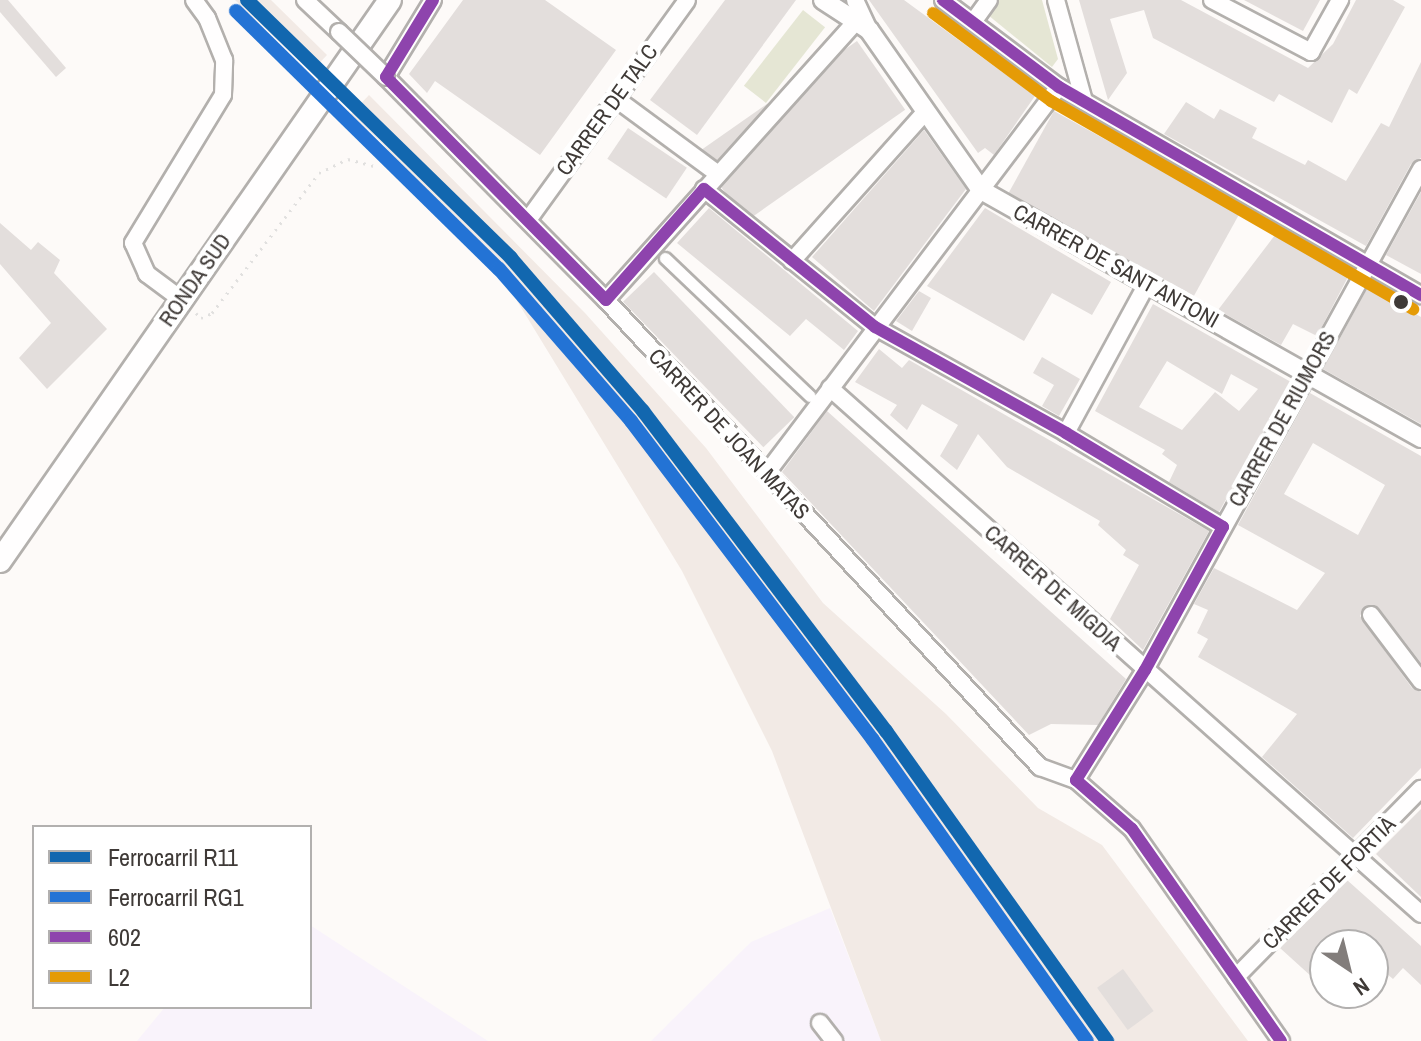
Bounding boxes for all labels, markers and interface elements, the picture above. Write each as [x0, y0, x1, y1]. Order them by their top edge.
street label: CARRER DE TALC [550, 39, 664, 181]
street label: CARRER DE SANT ANTONI [1008, 198, 1224, 334]
street label: RONDA SUD [153, 228, 237, 332]
unlabelled marker [1393, 294, 1409, 310]
street label: CARRER DE RIUMORS [1223, 327, 1341, 511]
street label: CARRER DE JOAN MATAS [643, 343, 815, 525]
street label: CARRER DE MIGDIA [979, 520, 1127, 656]
street label: CARRER DE FORTIÀ [1257, 811, 1401, 955]
legend [32, 825, 312, 1009]
text: Ferrocarril R11 [108, 841, 238, 873]
text: Ferrocarril RG1 [108, 881, 244, 913]
text: 602 [108, 921, 141, 953]
north arrow [1309, 929, 1389, 1009]
text: L2 [108, 961, 130, 993]
text: N [1348, 971, 1376, 1003]

